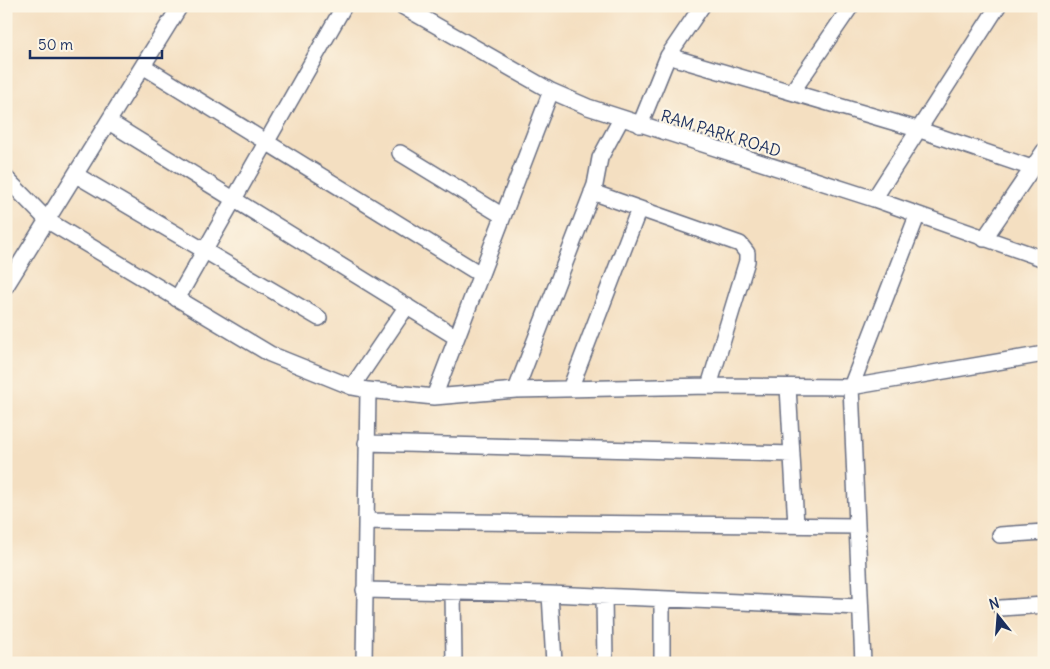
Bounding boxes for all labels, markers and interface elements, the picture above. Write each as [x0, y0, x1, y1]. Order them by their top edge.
scale bar [30, 28, 162, 60]
text: 50 m [38, 35, 73, 54]
street label: RAM PARK ROAD [658, 105, 784, 161]
north arrow [972, 592, 1022, 642]
text: N [987, 594, 1001, 614]

